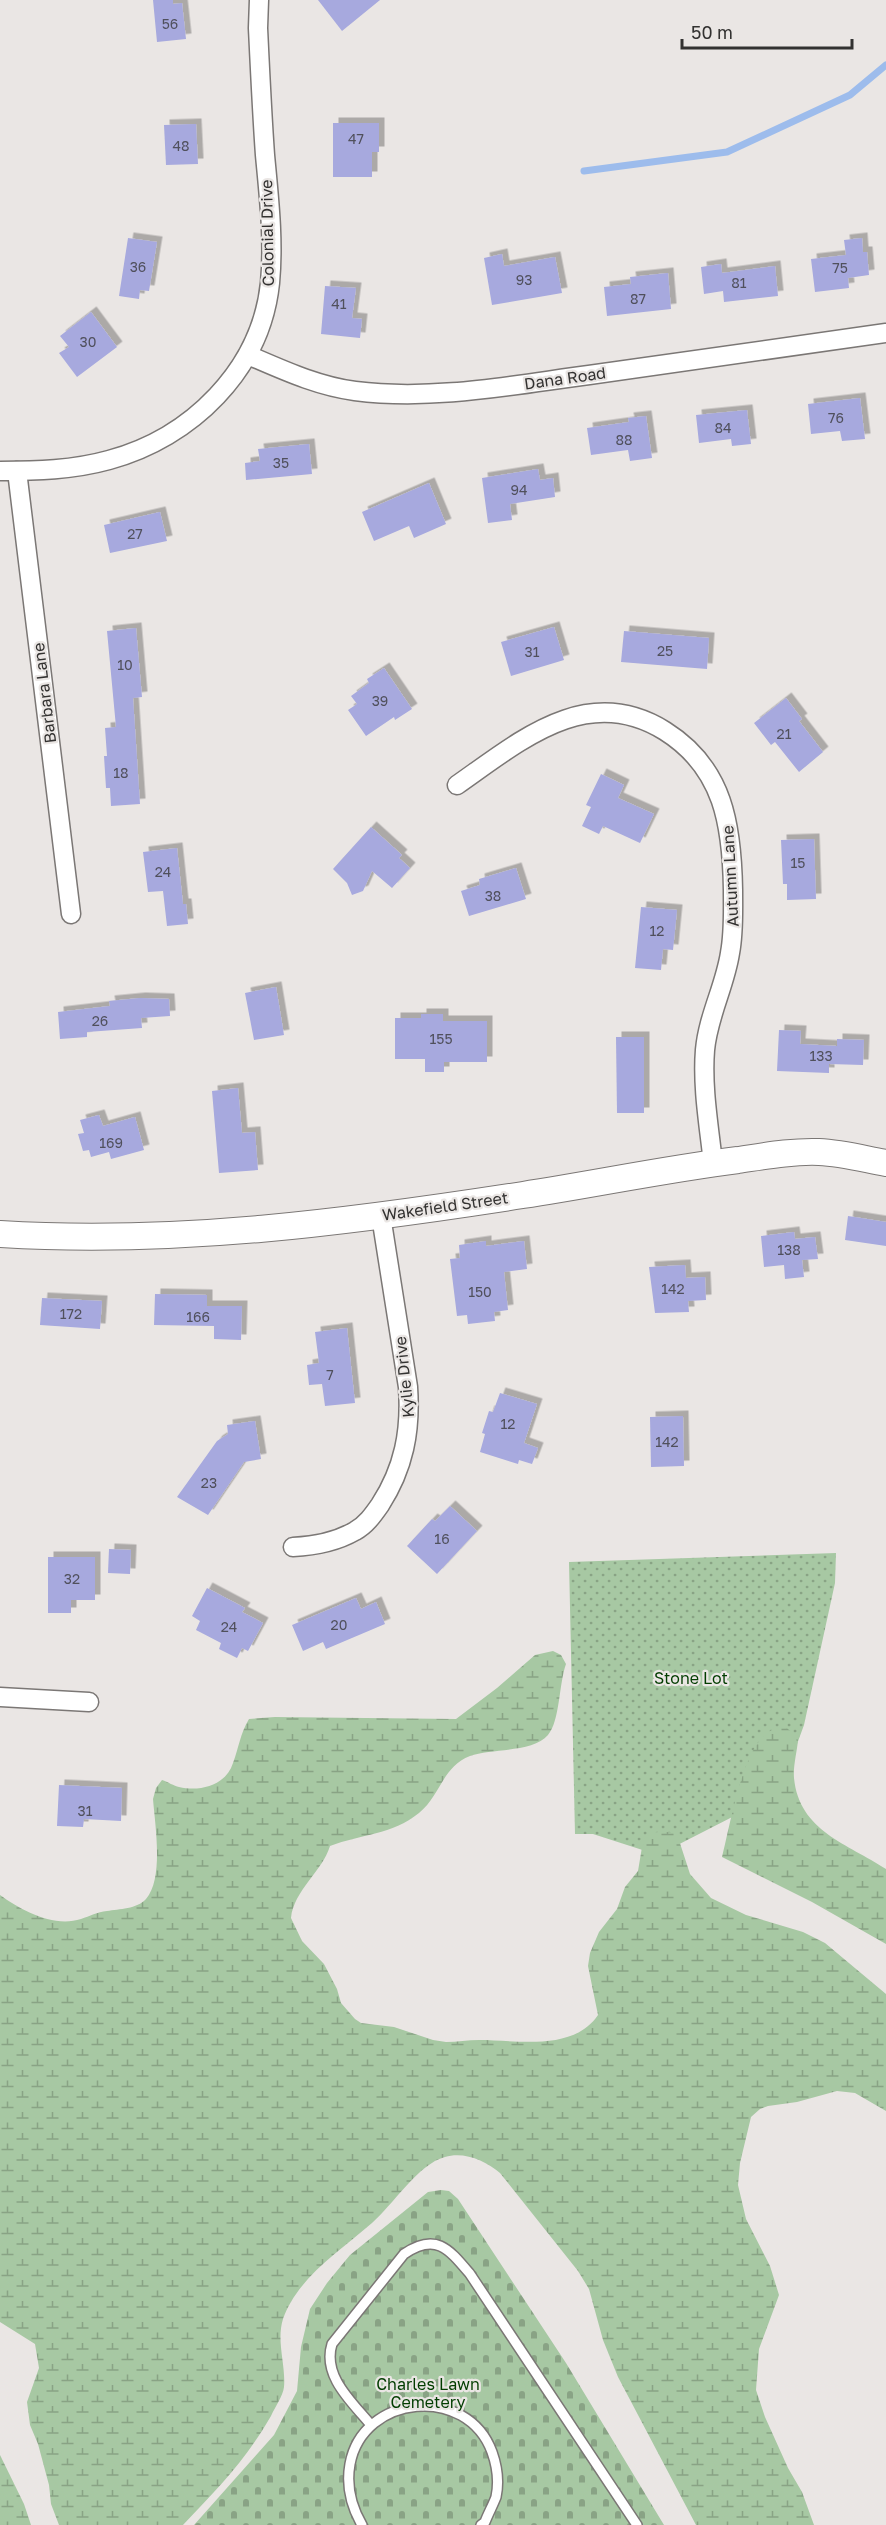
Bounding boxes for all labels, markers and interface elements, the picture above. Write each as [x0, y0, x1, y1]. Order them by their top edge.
scale bar [682, 12, 852, 50]
house number: 56 [162, 15, 178, 32]
text: 50 m [691, 21, 733, 43]
house number: 47 [348, 130, 364, 147]
house number: 48 [172, 137, 190, 154]
street label: Colonial Drive [256, 179, 278, 287]
house number: 36 [130, 258, 146, 275]
house number: 75 [832, 259, 848, 276]
house number: 93 [516, 271, 532, 288]
house number: 81 [731, 274, 747, 291]
house number: 87 [630, 290, 646, 307]
house number: 41 [331, 295, 347, 312]
house number: 30 [80, 333, 96, 350]
street label: Dana Road [523, 362, 607, 394]
house number: 76 [828, 409, 844, 426]
house number: 84 [714, 419, 732, 436]
house number: 88 [615, 431, 633, 448]
house number: 35 [273, 454, 289, 471]
house number: 94 [510, 481, 528, 498]
house number: 27 [127, 525, 143, 542]
street label: Barbara Lane [28, 641, 60, 745]
house number: 25 [657, 642, 673, 659]
house number: 31 [525, 643, 540, 660]
house number: 10 [117, 656, 133, 673]
house number: 39 [372, 692, 388, 709]
house number: 21 [777, 725, 792, 742]
house number: 18 [113, 764, 129, 781]
street label: Autumn Lane [717, 825, 743, 927]
house number: 15 [791, 854, 805, 871]
house number: 24 [155, 863, 171, 880]
house number: 38 [485, 887, 501, 904]
house number: 12 [650, 922, 664, 939]
house number: 26 [92, 1012, 108, 1029]
house number: 155 [429, 1030, 453, 1047]
house number: 133 [809, 1047, 833, 1064]
house number: 169 [99, 1134, 123, 1151]
street label: Wakefield Street [381, 1187, 509, 1225]
house number: 138 [777, 1241, 801, 1258]
house number: 142 [661, 1280, 685, 1297]
house number: 150 [468, 1283, 492, 1300]
house number: 172 [60, 1305, 82, 1322]
house number: 166 [186, 1308, 210, 1325]
street label: Kylie Drive [390, 1335, 418, 1419]
house number: 7 [326, 1366, 334, 1383]
house number: 12 [501, 1415, 515, 1432]
house number: 142 [655, 1433, 679, 1450]
house number: 23 [201, 1474, 217, 1491]
house number: 16 [434, 1530, 450, 1547]
house number: 32 [64, 1570, 80, 1587]
house number: 20 [331, 1616, 347, 1633]
house number: 24 [221, 1618, 237, 1635]
park label: Stone Lot [654, 1668, 728, 1688]
house number: 31 [78, 1802, 93, 1819]
park label: Charles Lawn Cemetery [376, 2374, 480, 2412]

